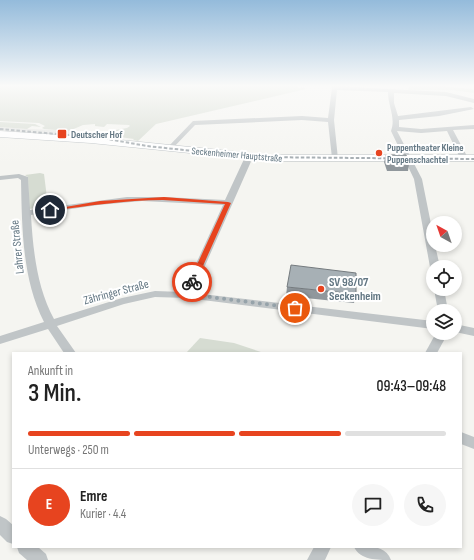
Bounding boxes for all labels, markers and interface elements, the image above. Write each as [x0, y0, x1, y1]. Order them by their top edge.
marker: Deutscher Hof [56, 128, 68, 140]
place label: Deutscher Hof [71, 129, 123, 141]
place label: Puppentheater Kleine Puppenschachtel [387, 142, 464, 166]
street label: Seckenheimer Hauptstraße [191, 145, 283, 165]
marker: Puppentheater Kleine Puppenschachtel [374, 148, 384, 158]
pin [33, 193, 67, 227]
icon: home [39, 199, 61, 221]
north arrow [426, 216, 462, 252]
map controls [426, 216, 462, 340]
street label: Lahrer Straße [7, 219, 28, 275]
button: locate [426, 260, 462, 296]
courier [172, 262, 212, 302]
icon: bike [181, 271, 203, 293]
place label: SV 98/07 Seckenheim [329, 275, 381, 304]
street label: Zähringer Straße [82, 277, 151, 308]
marker: SV 98/07 Seckenheim [316, 284, 326, 294]
pin [278, 291, 312, 325]
icon: bag [284, 297, 306, 319]
button: layers [426, 304, 462, 340]
text: Ankunft in [28, 363, 73, 379]
text: 09:43–09:48 [377, 377, 446, 396]
text: 3 Min. [28, 378, 81, 409]
text: Unterwegs · 250 m [28, 442, 109, 458]
button: chat [352, 484, 394, 526]
button: phone [404, 484, 446, 526]
text: Emre [80, 487, 107, 506]
text: E [46, 495, 52, 514]
text: Kurier · 4.4 [80, 506, 126, 522]

